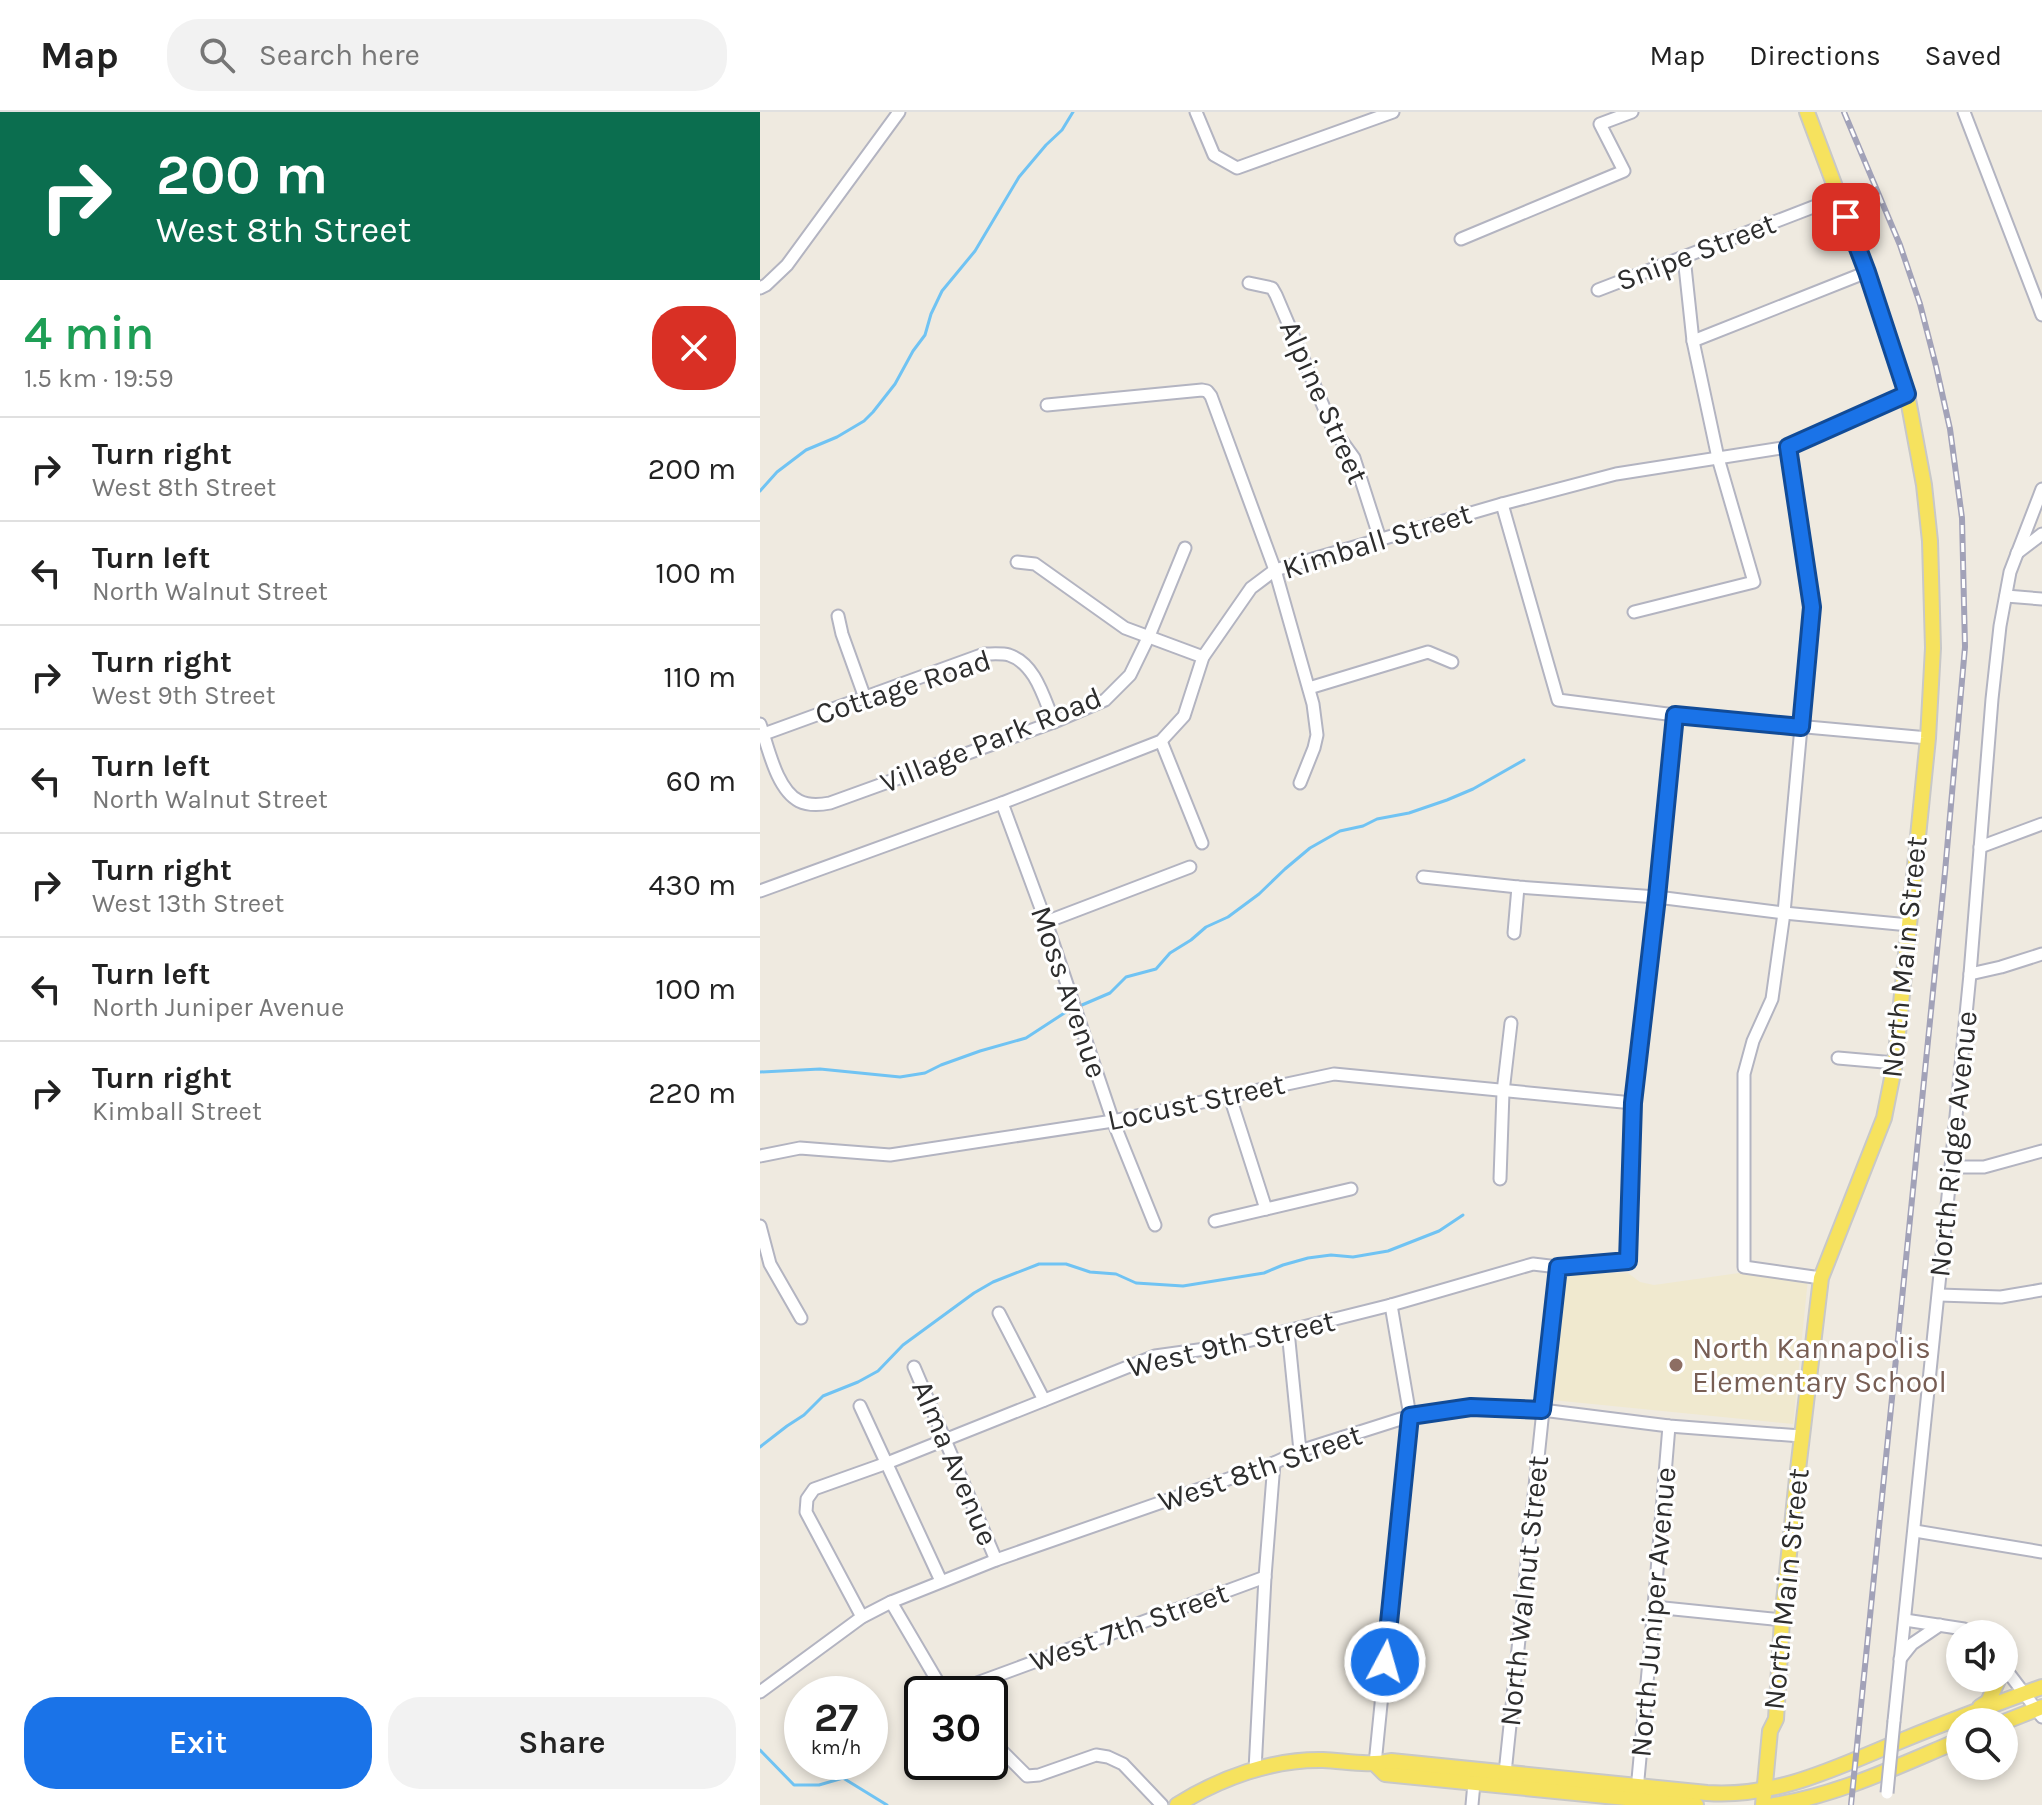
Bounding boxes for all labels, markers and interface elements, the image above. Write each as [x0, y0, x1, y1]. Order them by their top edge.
search box [167, 19, 727, 91]
text: Map [40, 33, 119, 78]
icon: search [195, 33, 239, 77]
text: Search here [259, 37, 420, 73]
text: Map [1650, 39, 1705, 72]
text: Directions [1749, 39, 1881, 72]
text: Saved [1925, 39, 2002, 72]
text: 200 m [156, 142, 328, 207]
icon: right [24, 144, 128, 248]
pin [1812, 183, 1880, 251]
icon: arrive [1824, 195, 1868, 239]
street label: Snipe Street [1611, 205, 1781, 299]
text: West 8th Street [156, 209, 411, 251]
text: 4 min [24, 305, 154, 361]
button: close [652, 306, 736, 390]
street label: Alpine Street [1272, 315, 1376, 489]
text: 1.5 km · 19:59 [24, 363, 173, 394]
text: Turn right [92, 436, 232, 472]
icon: right [24, 447, 68, 491]
text: 200 m [648, 451, 736, 487]
text: West 8th Street [92, 472, 276, 503]
street label: Kimball Street [1278, 495, 1476, 587]
text: Turn left [92, 540, 210, 576]
icon: left [24, 551, 68, 595]
text: 100 m [655, 555, 736, 591]
text: North Walnut Street [92, 576, 328, 607]
street label: Cottage Road [811, 642, 995, 732]
text: Turn right [92, 644, 232, 680]
icon: right [24, 655, 68, 699]
text: 110 m [663, 659, 736, 695]
street label: Village Park Road [875, 679, 1107, 801]
text: West 9th Street [92, 680, 275, 711]
text: Turn left [92, 748, 210, 784]
icon: left [24, 759, 68, 803]
text: 60 m [666, 763, 736, 799]
text: North Walnut Street [92, 784, 328, 815]
street label: North Main Street [1873, 834, 1935, 1080]
text: Turn right [92, 852, 232, 888]
icon: right [24, 863, 68, 907]
text: 430 m [649, 867, 736, 903]
text: West 13th Street [92, 888, 284, 919]
street label: Moss Avenue [1023, 901, 1115, 1083]
text: Turn left [92, 956, 210, 992]
icon: left [24, 967, 68, 1011]
text: 100 m [655, 971, 736, 1007]
text: North Juniper Avenue [92, 992, 344, 1023]
street label: North Ridge Avenue [1921, 1009, 1985, 1279]
text: Turn right [92, 1060, 232, 1096]
street label: Locust Street [1104, 1066, 1288, 1138]
icon: right [24, 1071, 68, 1115]
text: 220 m [648, 1075, 736, 1111]
text: Kimball Street [92, 1096, 262, 1127]
street label: West 9th Street [1124, 1303, 1338, 1385]
place label: North Kannapolis Elementary School [1692, 1330, 1947, 1400]
marker: North Kannapolis Elementary School [1667, 1356, 1685, 1374]
street label: Alma Avenue [904, 1375, 1006, 1551]
street label: West 8th Street [1154, 1416, 1366, 1520]
street label: North Walnut Street [1492, 1454, 1556, 1728]
street label: North Juniper Avenue [1622, 1465, 1684, 1759]
street label: North Main Street [1755, 1466, 1817, 1712]
street label: West 7th Street [1025, 1574, 1233, 1680]
position arrow [1343, 1620, 1427, 1704]
map controls [1946, 1620, 2018, 1780]
button: sound [1946, 1620, 2018, 1692]
speed limit sign: 30 [904, 1676, 1008, 1780]
text: 27 [814, 1694, 858, 1741]
button: Exit [24, 1697, 372, 1789]
button: Share [388, 1697, 736, 1789]
button: search [1946, 1708, 2018, 1780]
text: km/h [811, 1736, 861, 1759]

